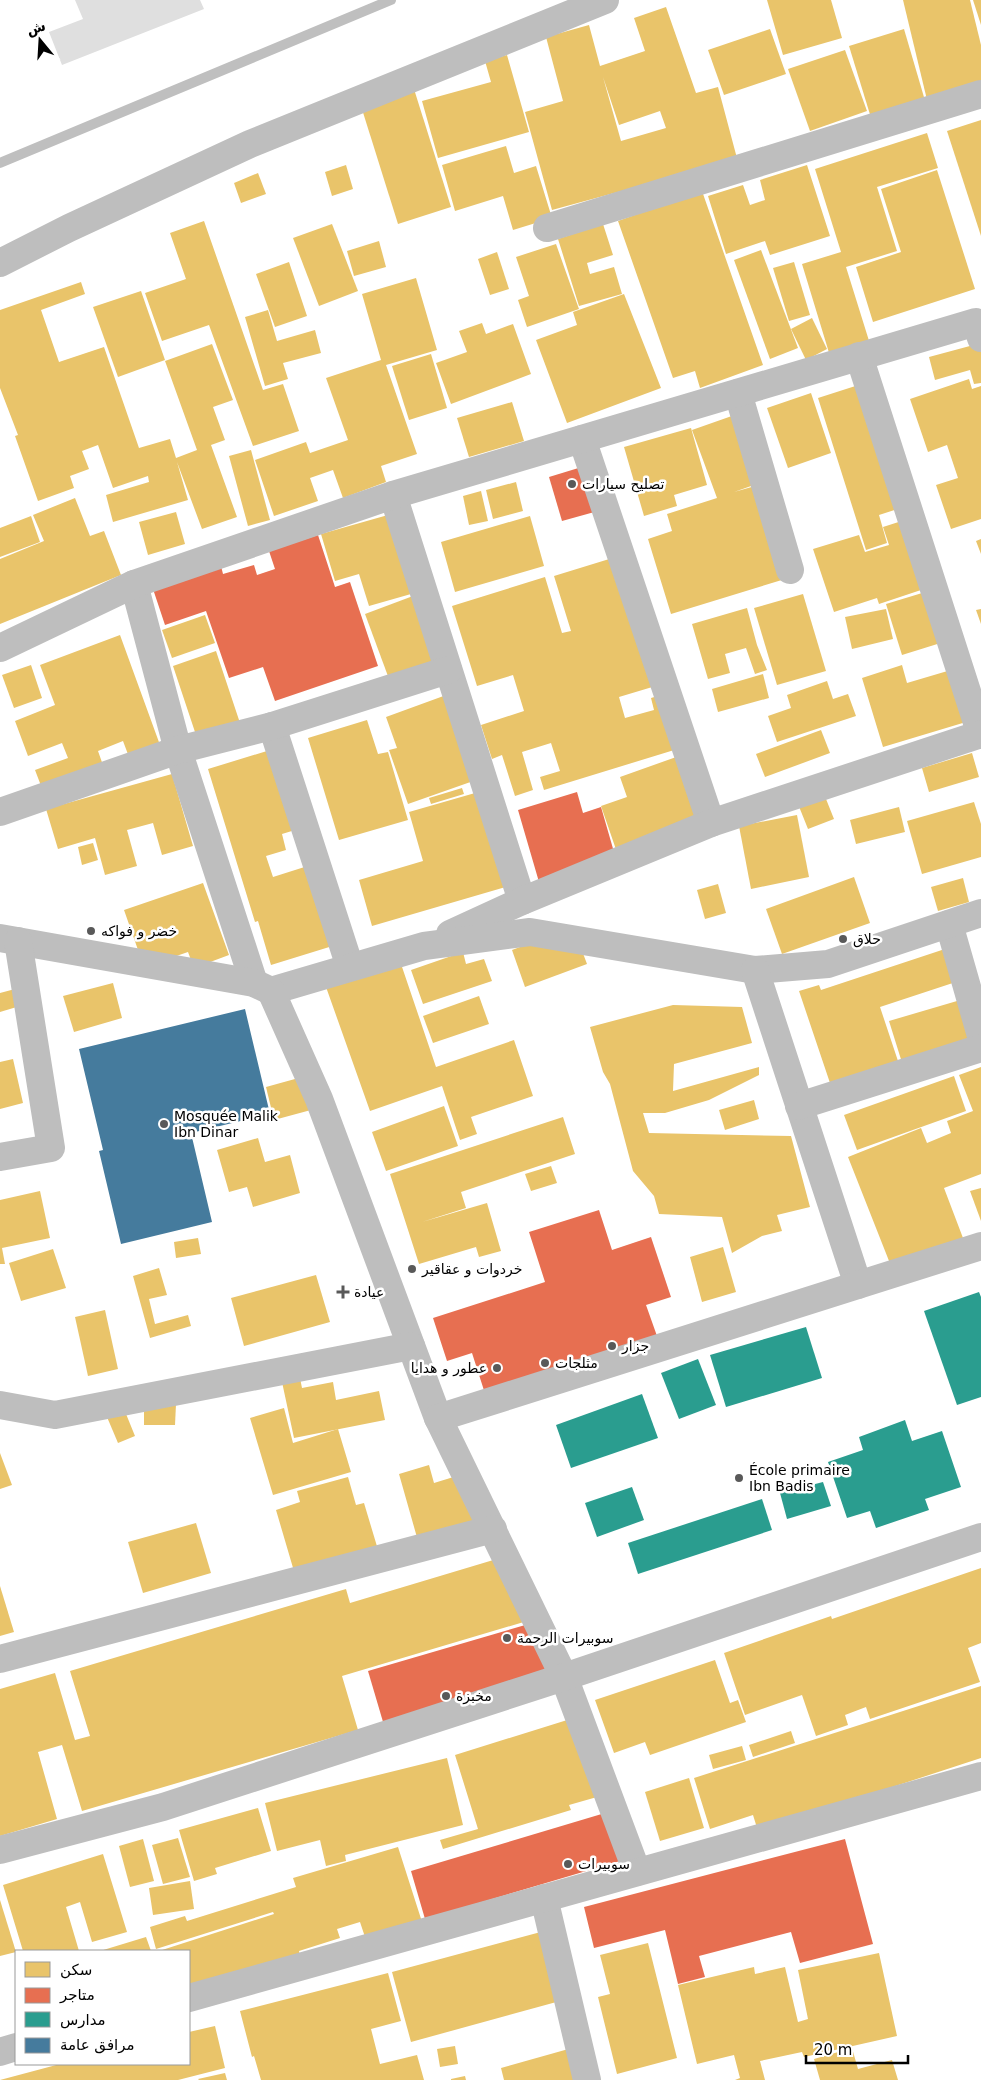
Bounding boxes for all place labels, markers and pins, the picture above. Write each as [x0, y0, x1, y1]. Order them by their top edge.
place label: تصليح سيارات [582, 476, 665, 493]
marker: تصليح سيارات [566, 478, 578, 490]
place label: خضر و فواكه [101, 923, 177, 940]
marker: خضر و فواكه [85, 925, 97, 937]
place label: حلاق [853, 931, 881, 948]
marker: حلاق [837, 933, 849, 945]
place label: Mosquée Malik Ibn Dinar [174, 1108, 279, 1140]
marker: Mosquée Malik Ibn Dinar [158, 1118, 170, 1130]
place label: خردوات و عقاقير [421, 1261, 522, 1278]
marker: خردوات و عقاقير [406, 1263, 418, 1275]
place label: عيادة [354, 1284, 384, 1300]
marker: عيادة [336, 1285, 350, 1299]
place label: جزار [621, 1338, 649, 1355]
marker: جزار [606, 1340, 618, 1352]
place label: مثلجات [555, 1355, 598, 1371]
marker: مثلجات [539, 1357, 551, 1369]
place label: عطور و هدايا [411, 1360, 487, 1377]
marker: عطور و هدايا [491, 1362, 503, 1374]
place label: École primaire Ibn Badis [749, 1462, 850, 1494]
marker: École primaire Ibn Badis [733, 1472, 745, 1484]
place label: سوبيرات الرحمة [517, 1630, 613, 1647]
marker: سوبيرات الرحمة [501, 1632, 513, 1644]
place label: مخبزة [456, 1688, 492, 1705]
marker: مخبزة [440, 1690, 452, 1702]
place label: سوبيرات [578, 1856, 630, 1873]
marker: سوبيرات [562, 1858, 574, 1870]

